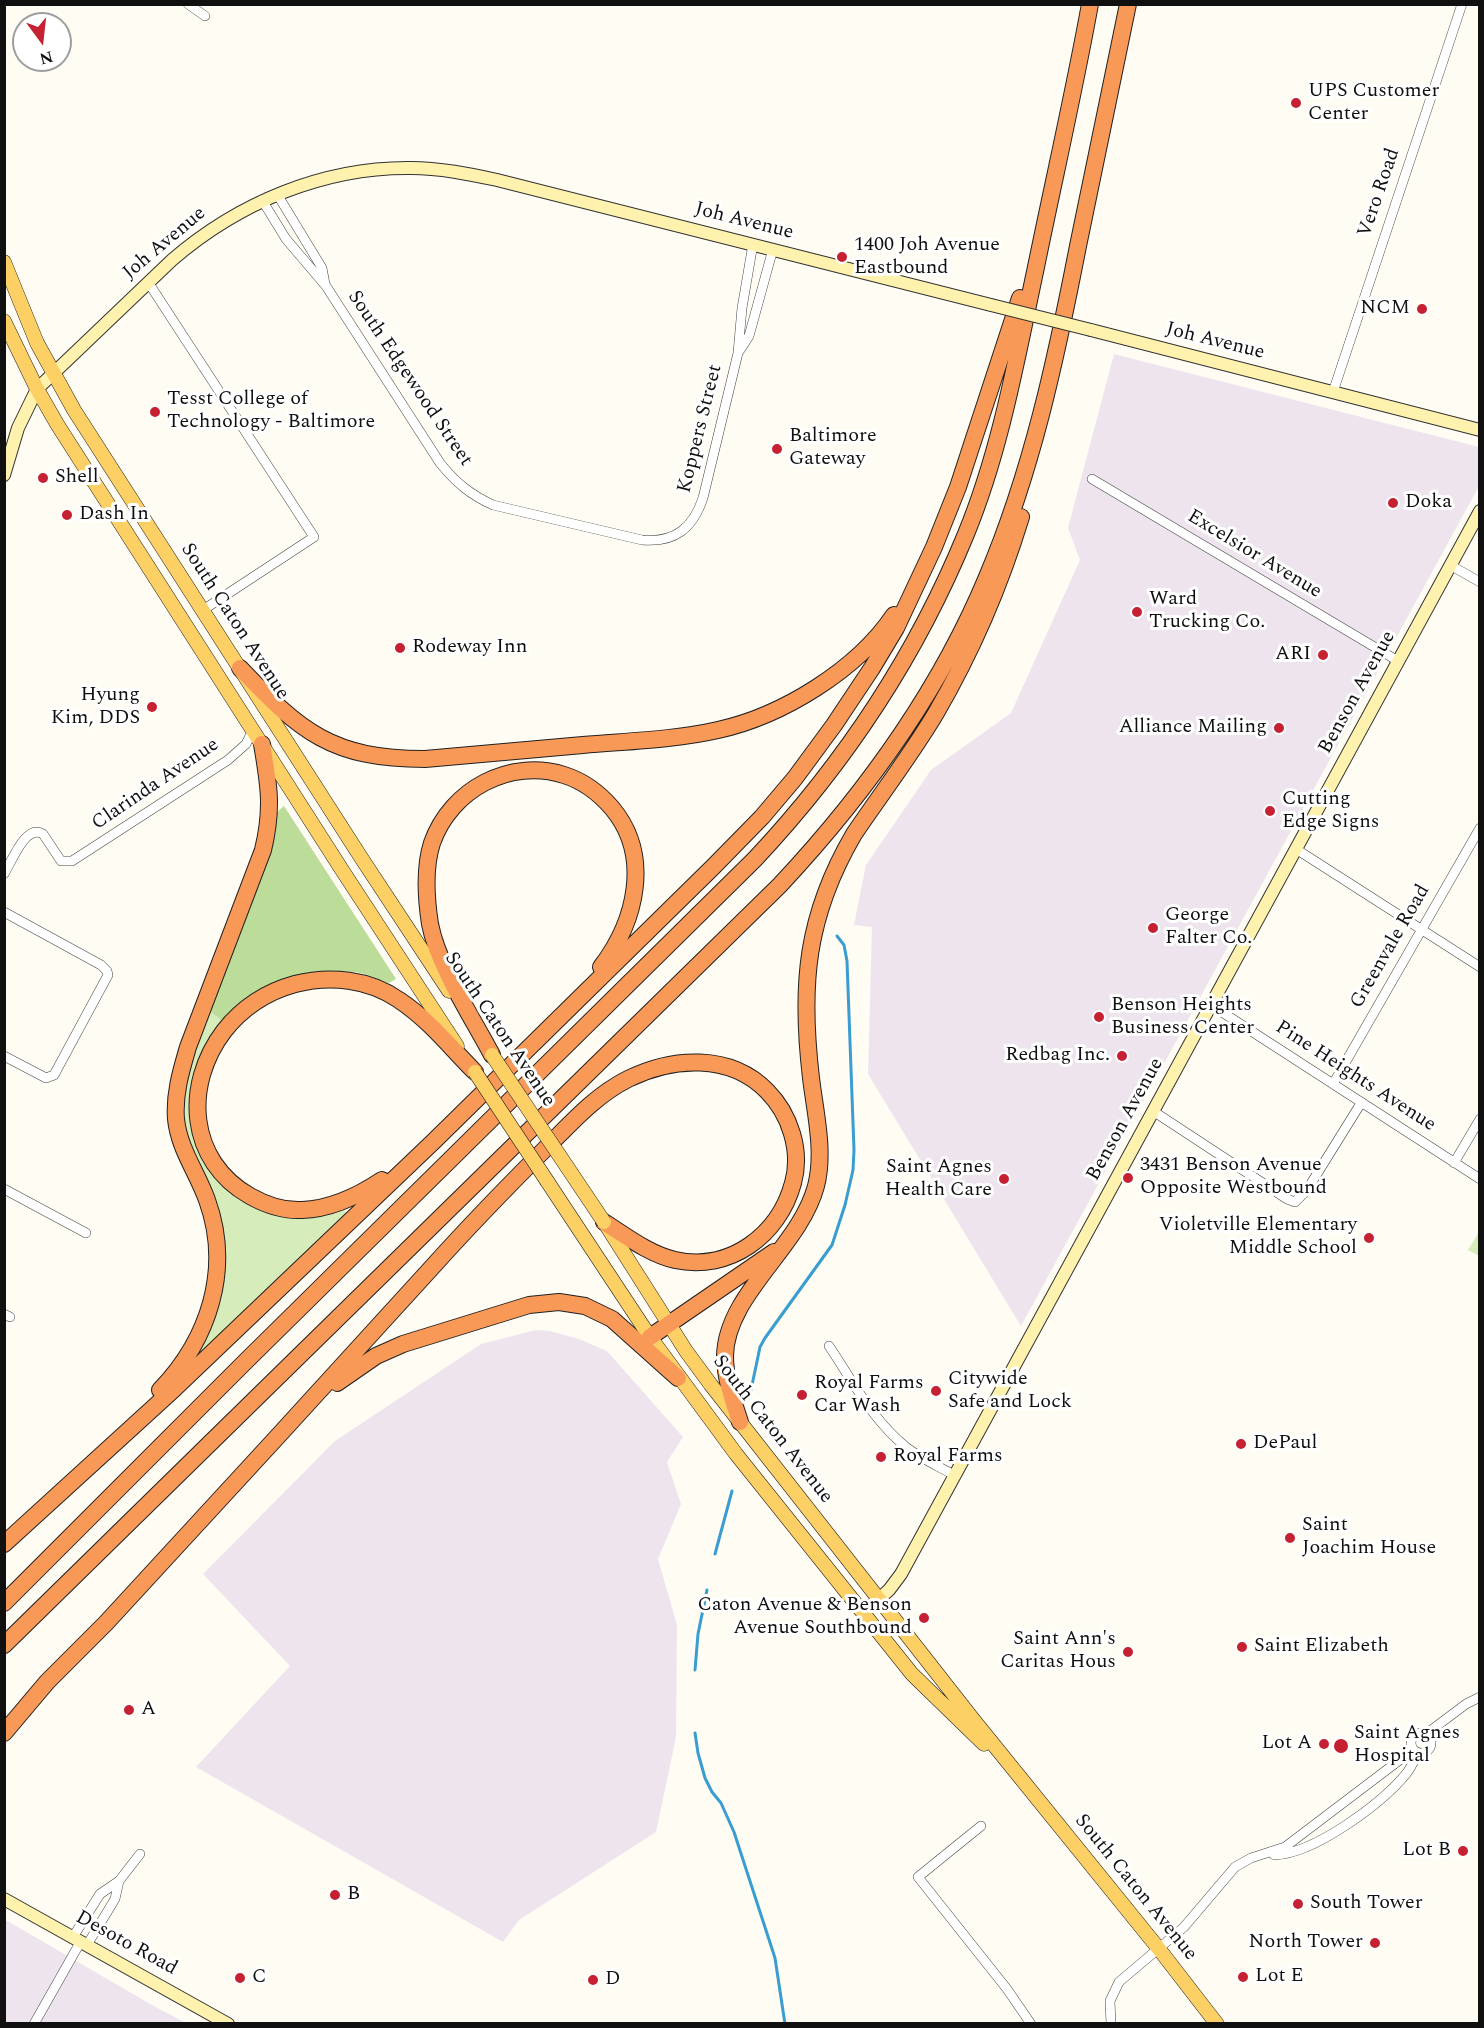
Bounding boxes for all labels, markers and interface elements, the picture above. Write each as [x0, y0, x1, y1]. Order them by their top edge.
north arrow [12, 12, 72, 72]
text: N [37, 44, 56, 71]
place label: UPS Customer Center [1308, 80, 1439, 127]
marker: UPS Customer Center [1289, 96, 1303, 110]
street label: Vero Road [1354, 145, 1406, 241]
street label: Joh Avenue [692, 198, 796, 246]
street label: Joh Avenue [119, 202, 211, 286]
place label: 1400 Joh Avenue Eastbound [854, 234, 1000, 281]
marker: 1400 Joh Avenue Eastbound [835, 250, 849, 264]
street label: South Edgewood Street [341, 287, 477, 471]
place label: NCM [1360, 297, 1410, 321]
marker: NCM [1415, 302, 1429, 316]
street label: Joh Avenue [1163, 318, 1267, 366]
street label: Koppers Street [673, 362, 729, 496]
place label: Tesst College of Technology - Baltimore [167, 388, 375, 435]
marker: Tesst College of Technology - Baltimore [148, 405, 162, 419]
place label: Baltimore Gateway [789, 425, 877, 472]
marker: Baltimore Gateway [770, 442, 784, 456]
place label: Shell [55, 466, 99, 490]
marker: Shell [36, 471, 50, 485]
place label: Doka [1405, 491, 1452, 515]
marker: Doka [1386, 496, 1400, 510]
place label: Dash In [79, 503, 149, 527]
street label: Excelsior Avenue [1182, 505, 1326, 605]
marker: Dash In [60, 508, 74, 522]
street label: South Caton Avenue [174, 539, 294, 705]
place label: Ward Trucking Co. [1149, 588, 1265, 635]
marker: Ward Trucking Co. [1130, 605, 1144, 619]
street label: Benson Avenue [1314, 627, 1402, 759]
place label: Rodeway Inn [412, 636, 527, 660]
marker: Rodeway Inn [393, 641, 407, 655]
place label: ARI [1275, 643, 1311, 667]
marker: ARI [1316, 648, 1330, 662]
place label: Hyung Kim, DDS [51, 684, 140, 731]
marker: Hyung Kim, DDS [145, 700, 159, 714]
place label: Alliance Mailing [1119, 716, 1267, 740]
marker: Alliance Mailing [1272, 721, 1286, 735]
street label: Clarinda Avenue [88, 734, 224, 836]
place label: Cutting Edge Signs [1282, 788, 1379, 835]
marker: Cutting Edge Signs [1263, 804, 1277, 818]
street label: Greenvale Road [1346, 881, 1436, 1013]
place label: George Falter Co. [1165, 904, 1252, 951]
marker: George Falter Co. [1146, 921, 1160, 935]
street label: South Caton Avenue [438, 948, 560, 1112]
place label: Benson Heights Business Center [1111, 994, 1254, 1041]
marker: Benson Heights Business Center [1092, 1010, 1106, 1024]
street label: Pine Heights Avenue [1270, 1016, 1440, 1138]
place label: Redbag Inc. [1005, 1044, 1110, 1068]
marker: Redbag Inc. [1115, 1049, 1129, 1063]
street label: Benson Avenue [1082, 1054, 1170, 1186]
place label: 3431 Benson Avenue Opposite Westbound [1140, 1154, 1327, 1201]
place label: Saint Agnes Health Care [885, 1156, 992, 1203]
marker: 3431 Benson Avenue Opposite Westbound [1121, 1171, 1135, 1185]
marker: Saint Agnes Health Care [997, 1172, 1011, 1186]
place label: Violetville Elementary Middle School [1159, 1214, 1357, 1261]
marker: Violetville Elementary Middle School [1362, 1231, 1376, 1245]
street label: South Caton Avenue [707, 1351, 837, 1509]
place label: Citywide Safe and Lock [948, 1368, 1072, 1415]
place label: Royal Farms Car Wash [814, 1372, 924, 1419]
marker: Citywide Safe and Lock [929, 1384, 943, 1398]
marker: Royal Farms Car Wash [795, 1388, 809, 1402]
place label: DePaul [1253, 1432, 1317, 1456]
marker: DePaul [1234, 1437, 1248, 1451]
place label: Royal Farms [893, 1445, 1003, 1469]
marker: Royal Farms [874, 1450, 888, 1464]
place label: Saint Joachim House [1302, 1514, 1436, 1561]
marker: Saint Joachim House [1283, 1531, 1297, 1545]
place label: Caton Avenue & Benson Avenue Southbound [698, 1594, 912, 1641]
marker: Caton Avenue & Benson Avenue Southbound [917, 1611, 931, 1625]
place label: Saint Ann's Caritas Hous [1000, 1628, 1116, 1675]
place label: Saint Elizabeth [1254, 1635, 1389, 1659]
marker: Saint Elizabeth [1235, 1640, 1249, 1654]
marker: Saint Ann's Caritas Hous [1121, 1645, 1135, 1659]
place label: A [141, 1698, 156, 1722]
marker: A [122, 1703, 136, 1717]
place label: Saint Agnes Hospital [1354, 1722, 1460, 1769]
place label: Lot A [1261, 1732, 1312, 1756]
marker: Lot A [1317, 1737, 1331, 1751]
marker: Saint Agnes Hospital [1332, 1737, 1350, 1755]
street label: South Caton Avenue [1069, 1810, 1201, 1966]
place label: Lot B [1402, 1839, 1451, 1863]
marker: Lot B [1456, 1844, 1470, 1858]
place label: B [347, 1883, 360, 1907]
marker: B [328, 1888, 342, 1902]
place label: South Tower [1310, 1892, 1423, 1916]
marker: South Tower [1291, 1897, 1305, 1911]
street label: Desoto Road [71, 1906, 181, 1982]
place label: North Tower [1249, 1931, 1363, 1955]
marker: North Tower [1368, 1936, 1382, 1950]
place label: Lot E [1255, 1965, 1304, 1989]
place label: C [252, 1966, 267, 1990]
place label: D [605, 1968, 620, 1992]
marker: Lot E [1236, 1970, 1250, 1984]
marker: C [233, 1971, 247, 1985]
marker: D [586, 1973, 600, 1987]

